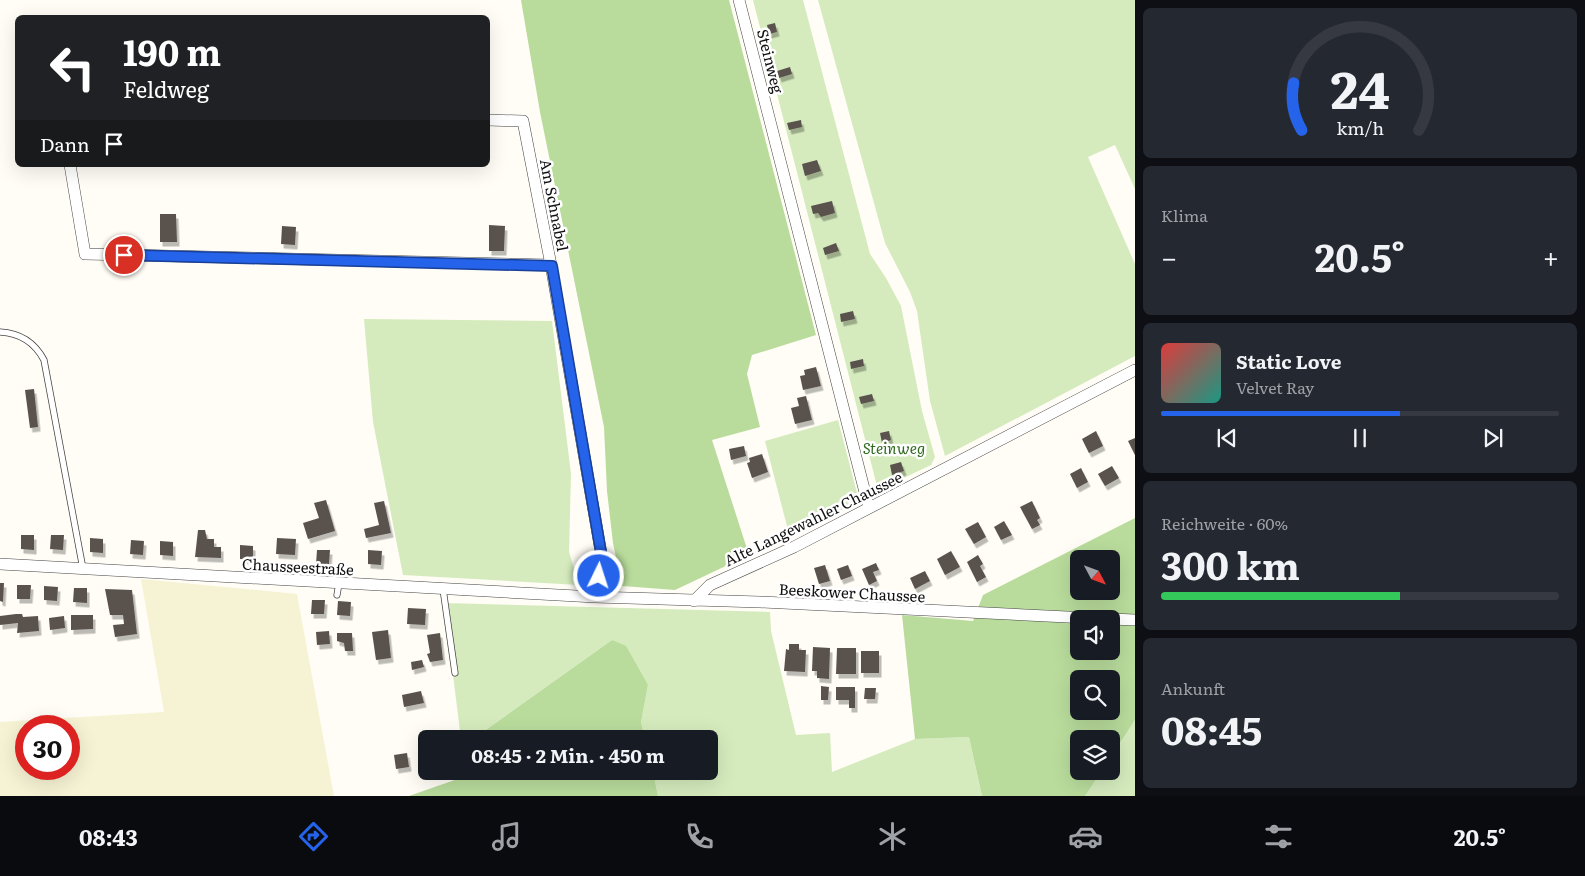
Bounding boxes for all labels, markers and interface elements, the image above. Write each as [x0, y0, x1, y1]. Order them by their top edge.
text: 190 m [123, 25, 221, 77]
street label: Steinweg [752, 26, 790, 96]
icon: left [40, 35, 105, 100]
text: 24 [1330, 48, 1390, 125]
text: Feldweg [123, 72, 209, 105]
text: km/h [1336, 114, 1384, 141]
text: Dann [40, 130, 90, 158]
icon: arrive [100, 130, 128, 158]
street label: Am Schnabel [535, 157, 575, 253]
text: Klima [1161, 203, 1208, 227]
text: 20.5° [1315, 227, 1405, 284]
pin [103, 234, 145, 276]
text: − [1161, 235, 1177, 277]
text: + [1543, 235, 1559, 277]
icon: arrive [110, 241, 138, 269]
text: Static Love [1236, 347, 1341, 375]
text: Velvet Ray [1236, 375, 1314, 399]
icon: previous [1213, 424, 1241, 452]
icon: pause [1346, 424, 1374, 452]
icon: next [1479, 424, 1507, 452]
park label: Steinweg [863, 436, 925, 459]
street label: Alte Langewahler Chaussee [720, 465, 906, 571]
text: Reichweite · 60% [1161, 511, 1288, 535]
text: 300 km [1161, 535, 1300, 592]
position arrow [572, 549, 624, 601]
north arrow [1070, 550, 1120, 600]
map controls [1070, 550, 1120, 780]
street label: Chausseestraße [242, 552, 355, 580]
street label: Beeskower Chaussee [778, 577, 926, 607]
button: sound [1070, 610, 1120, 660]
button: search [1070, 670, 1120, 720]
text: Ankunft [1161, 676, 1225, 700]
text: 08:45 [1161, 700, 1262, 757]
speed limit sign: 30 [15, 715, 80, 780]
button: layers [1070, 730, 1120, 780]
text: 08:45 · 2 Min. · 450 m [471, 741, 665, 769]
icon: directions [296, 819, 331, 854]
icon: music [489, 819, 524, 854]
icon: phone [682, 819, 717, 854]
icon: climate [875, 819, 910, 854]
icon: car [1068, 819, 1103, 854]
icon: filters [1261, 819, 1296, 854]
text: 08:43 [79, 820, 138, 853]
text: 20.5° [1454, 820, 1506, 853]

